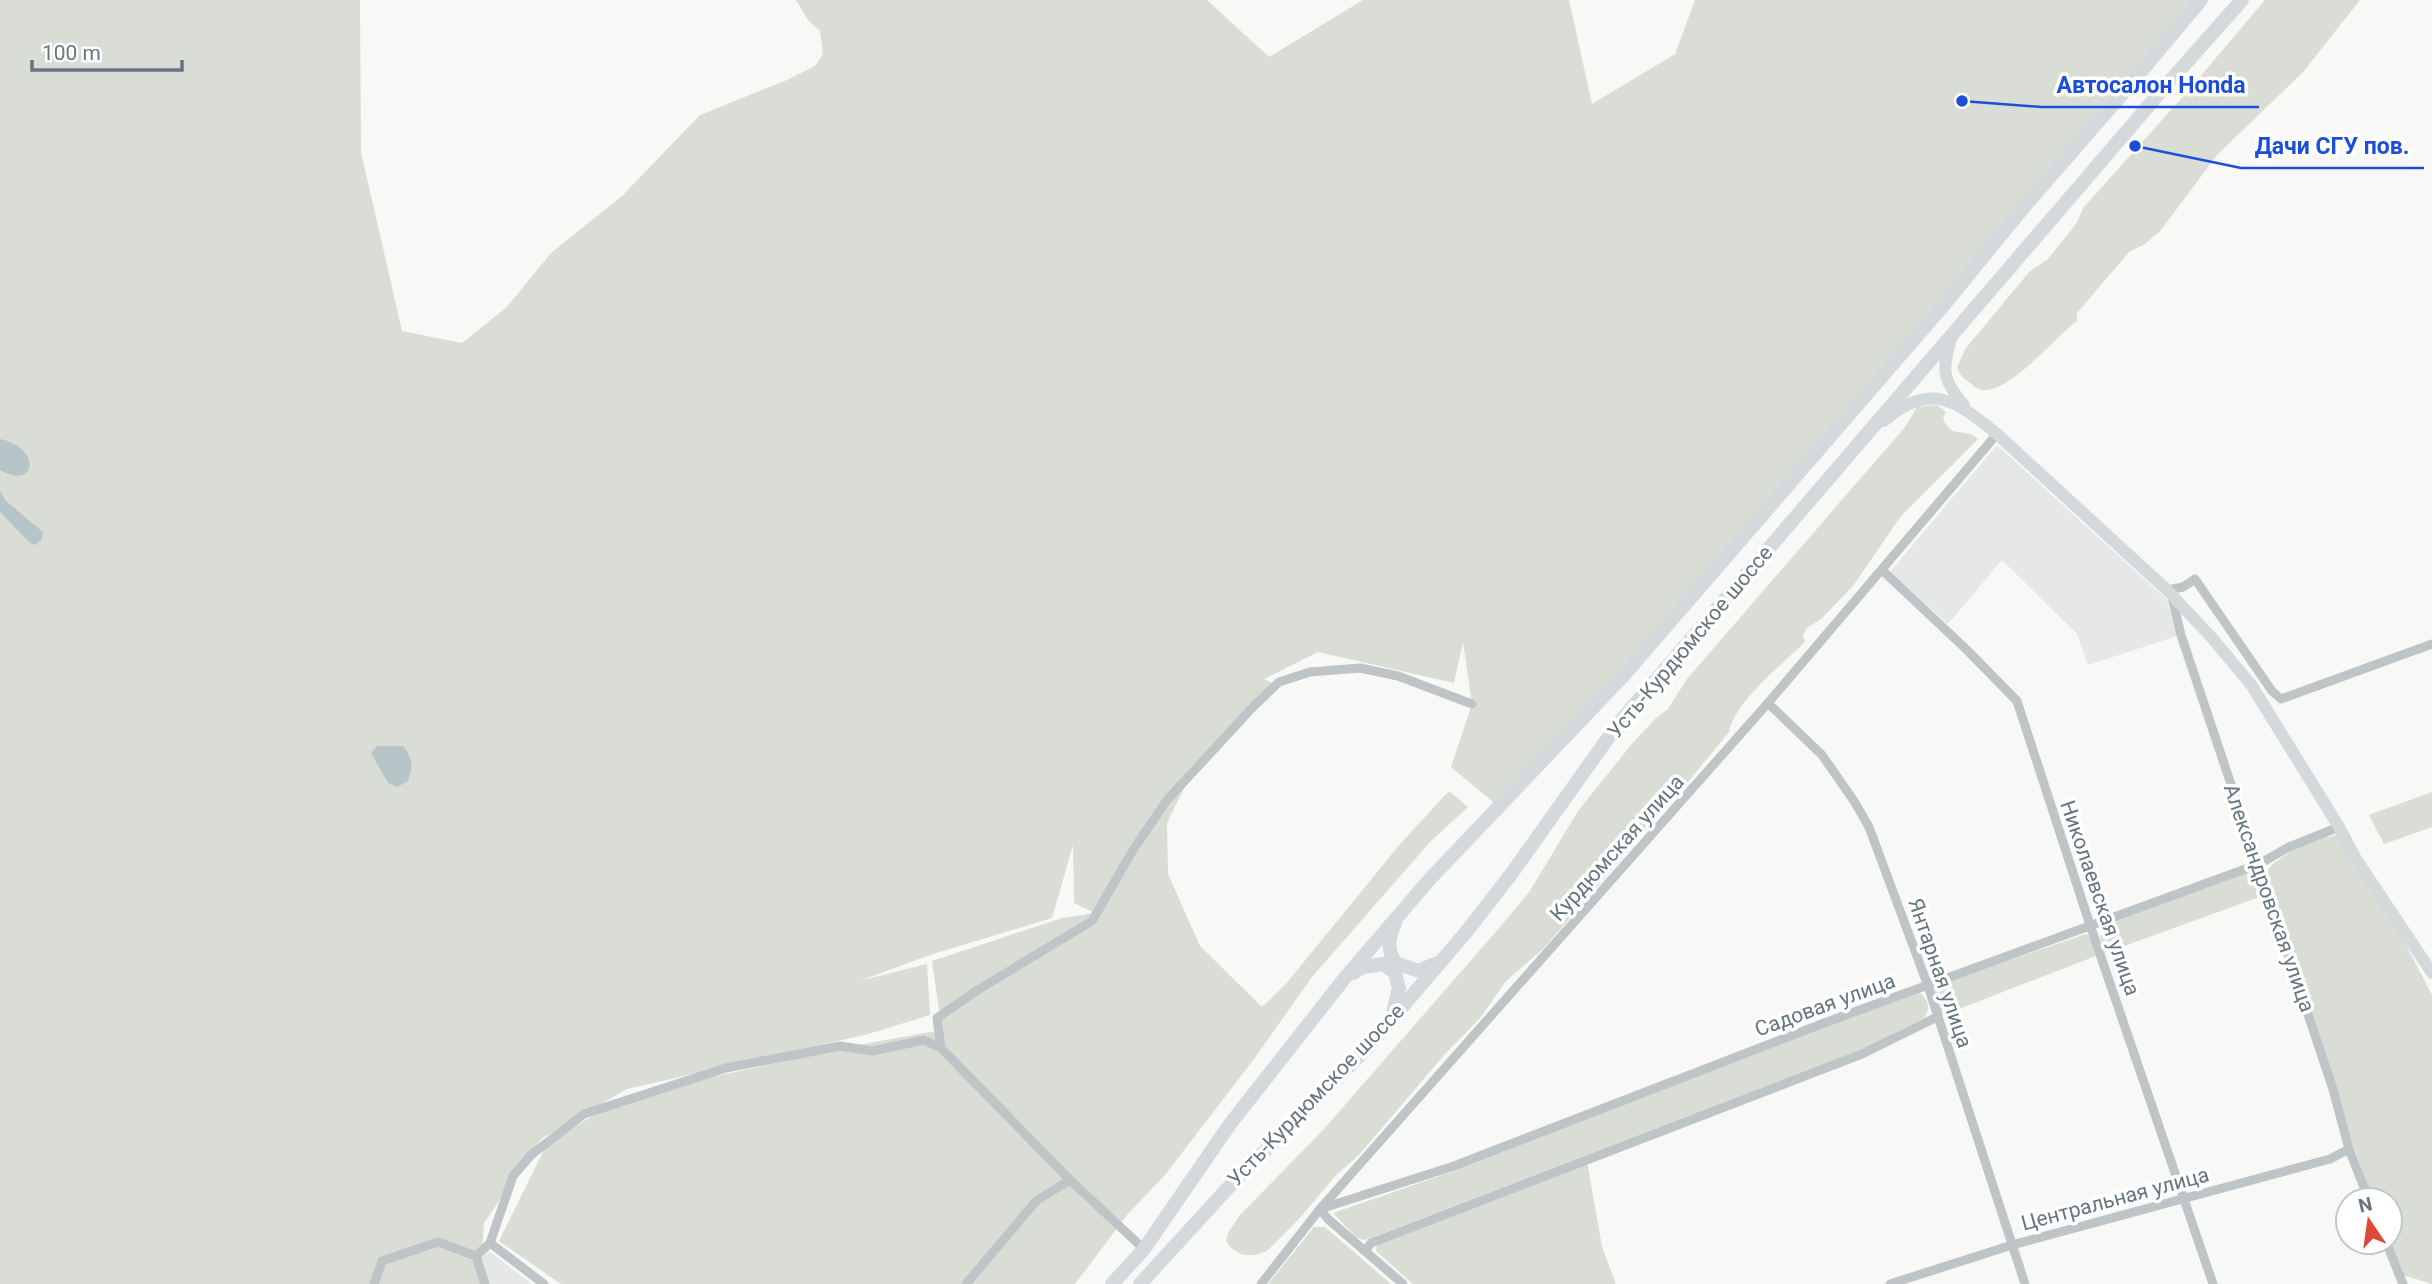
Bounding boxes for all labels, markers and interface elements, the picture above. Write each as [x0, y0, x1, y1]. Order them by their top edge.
scale bar [32, 28, 182, 72]
text: 100 m [42, 41, 101, 65]
callout: Автосалон Honda [2042, 63, 2259, 107]
text: Автосалон Honda [2056, 72, 2246, 99]
callout: Дачи СГУ пов. [2241, 124, 2424, 168]
text: Дачи СГУ пов. [2255, 133, 2409, 160]
street label: Усть-Курдюмское шоссе [1603, 541, 1777, 743]
street label: Курдюмская улица [1545, 770, 1689, 926]
street label: Александровская улица [2219, 781, 2319, 1015]
street label: Николаевская улица [2055, 797, 2145, 999]
street label: Янтарная улица [1903, 895, 1977, 1051]
street label: Садовая улица [1752, 968, 1898, 1042]
street label: Усть-Курдюмское шоссе [1223, 999, 1409, 1191]
street label: Центральная улица [2018, 1162, 2212, 1236]
north arrow [2334, 1186, 2404, 1256]
text: N [2356, 1192, 2374, 1218]

